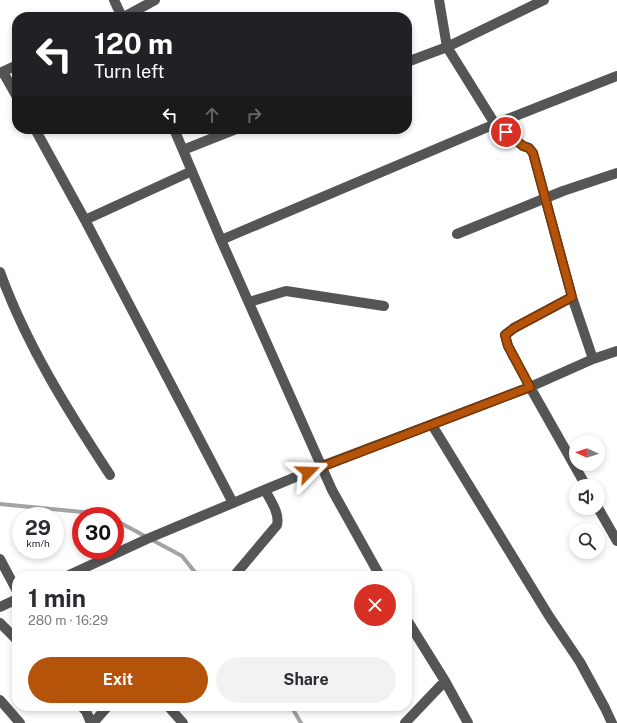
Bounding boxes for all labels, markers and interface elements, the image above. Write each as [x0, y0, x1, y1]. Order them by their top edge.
text: 120 m [94, 27, 173, 60]
icon: left [28, 28, 80, 80]
text: Turn left [94, 61, 164, 82]
icon: left [159, 104, 181, 126]
icon: ahead [201, 104, 223, 126]
icon: right [243, 104, 265, 126]
pin [489, 115, 523, 149]
icon: arrive [495, 121, 517, 143]
north arrow [569, 435, 605, 471]
map controls [569, 435, 605, 559]
position arrow [287, 451, 329, 493]
button: sound [569, 479, 605, 515]
speed limit sign: 30 [72, 507, 124, 559]
text: 29 [25, 516, 51, 540]
button: search [569, 523, 605, 559]
text: km/h [26, 537, 50, 549]
text: 1 min [28, 584, 86, 612]
button: close [354, 584, 396, 626]
text: 280 m · 16:29 [28, 613, 108, 628]
button: Exit [28, 657, 208, 703]
button: Share [216, 657, 396, 703]

